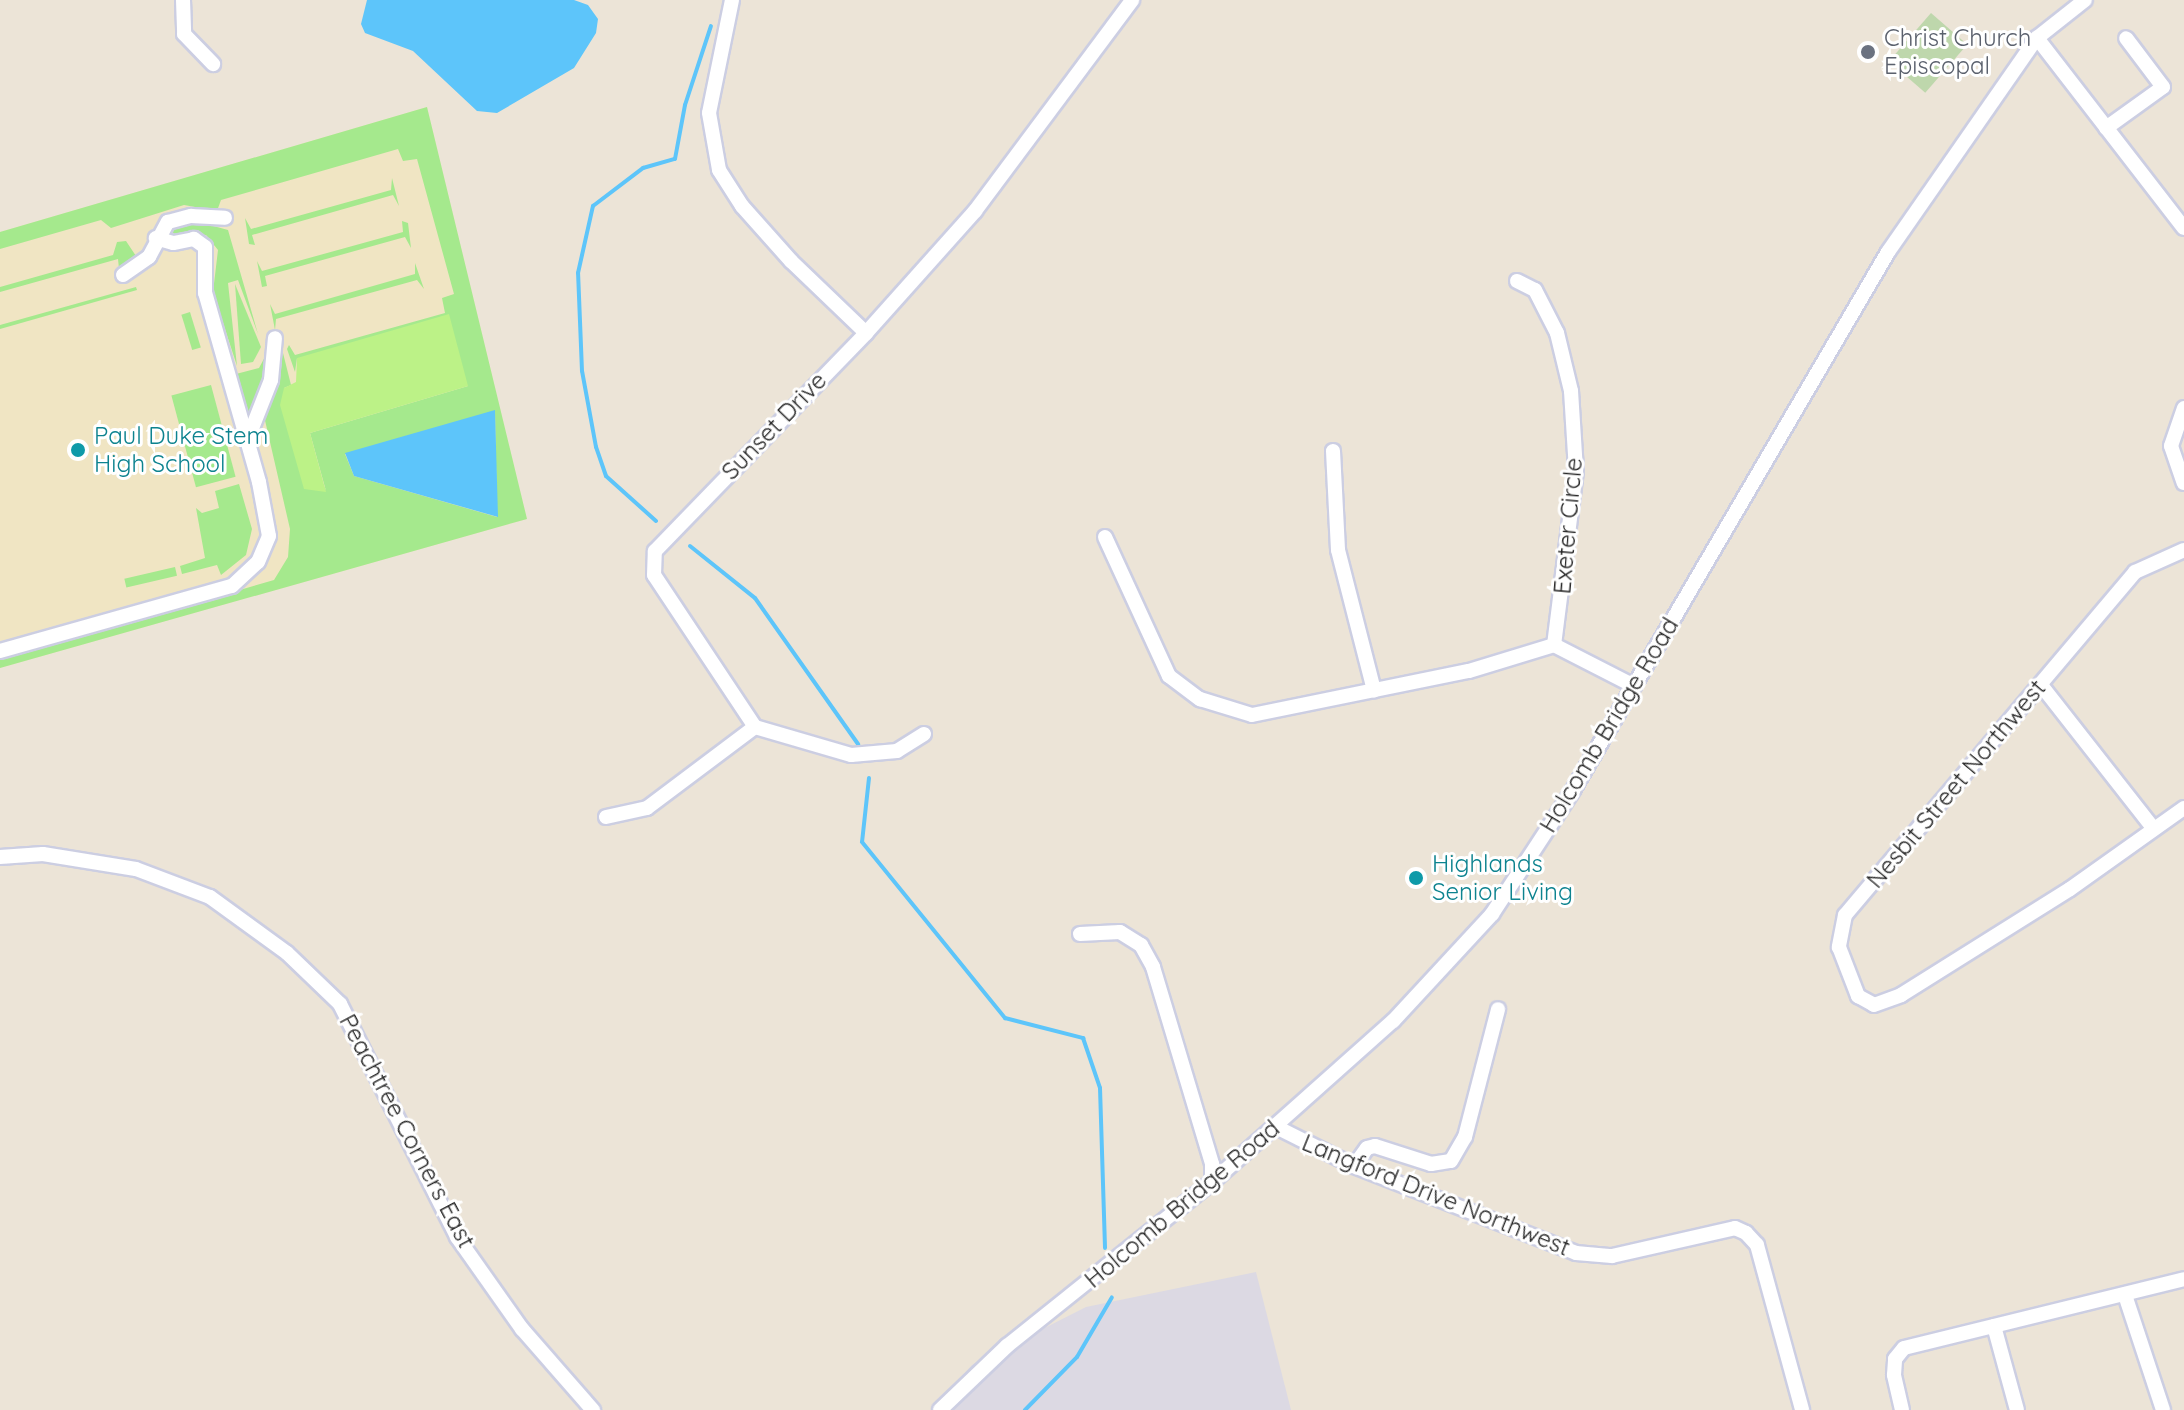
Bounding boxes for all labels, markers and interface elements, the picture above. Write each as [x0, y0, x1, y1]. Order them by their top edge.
place label: Christ Church Episcopal [1884, 24, 2031, 80]
marker: Christ Church Episcopal [1859, 43, 1877, 61]
street label: Sunset Drive [716, 366, 832, 486]
place label: Paul Duke Stem High School [94, 422, 269, 478]
marker: Paul Duke Stem High School [69, 441, 87, 459]
street label: Exeter Circle [1548, 457, 1588, 595]
street label: Holcomb Bridge Road [1533, 612, 1685, 838]
street label: Nesbit Street Northwest [1861, 674, 2051, 894]
place label: Highlands Senior Living [1432, 850, 1573, 906]
marker: Highlands Senior Living [1407, 869, 1425, 887]
street label: Peachtree Corners East [333, 1009, 481, 1253]
street label: Holcomb Bridge Road [1079, 1114, 1285, 1294]
street label: Langford Drive Northwest [1298, 1128, 1574, 1262]

